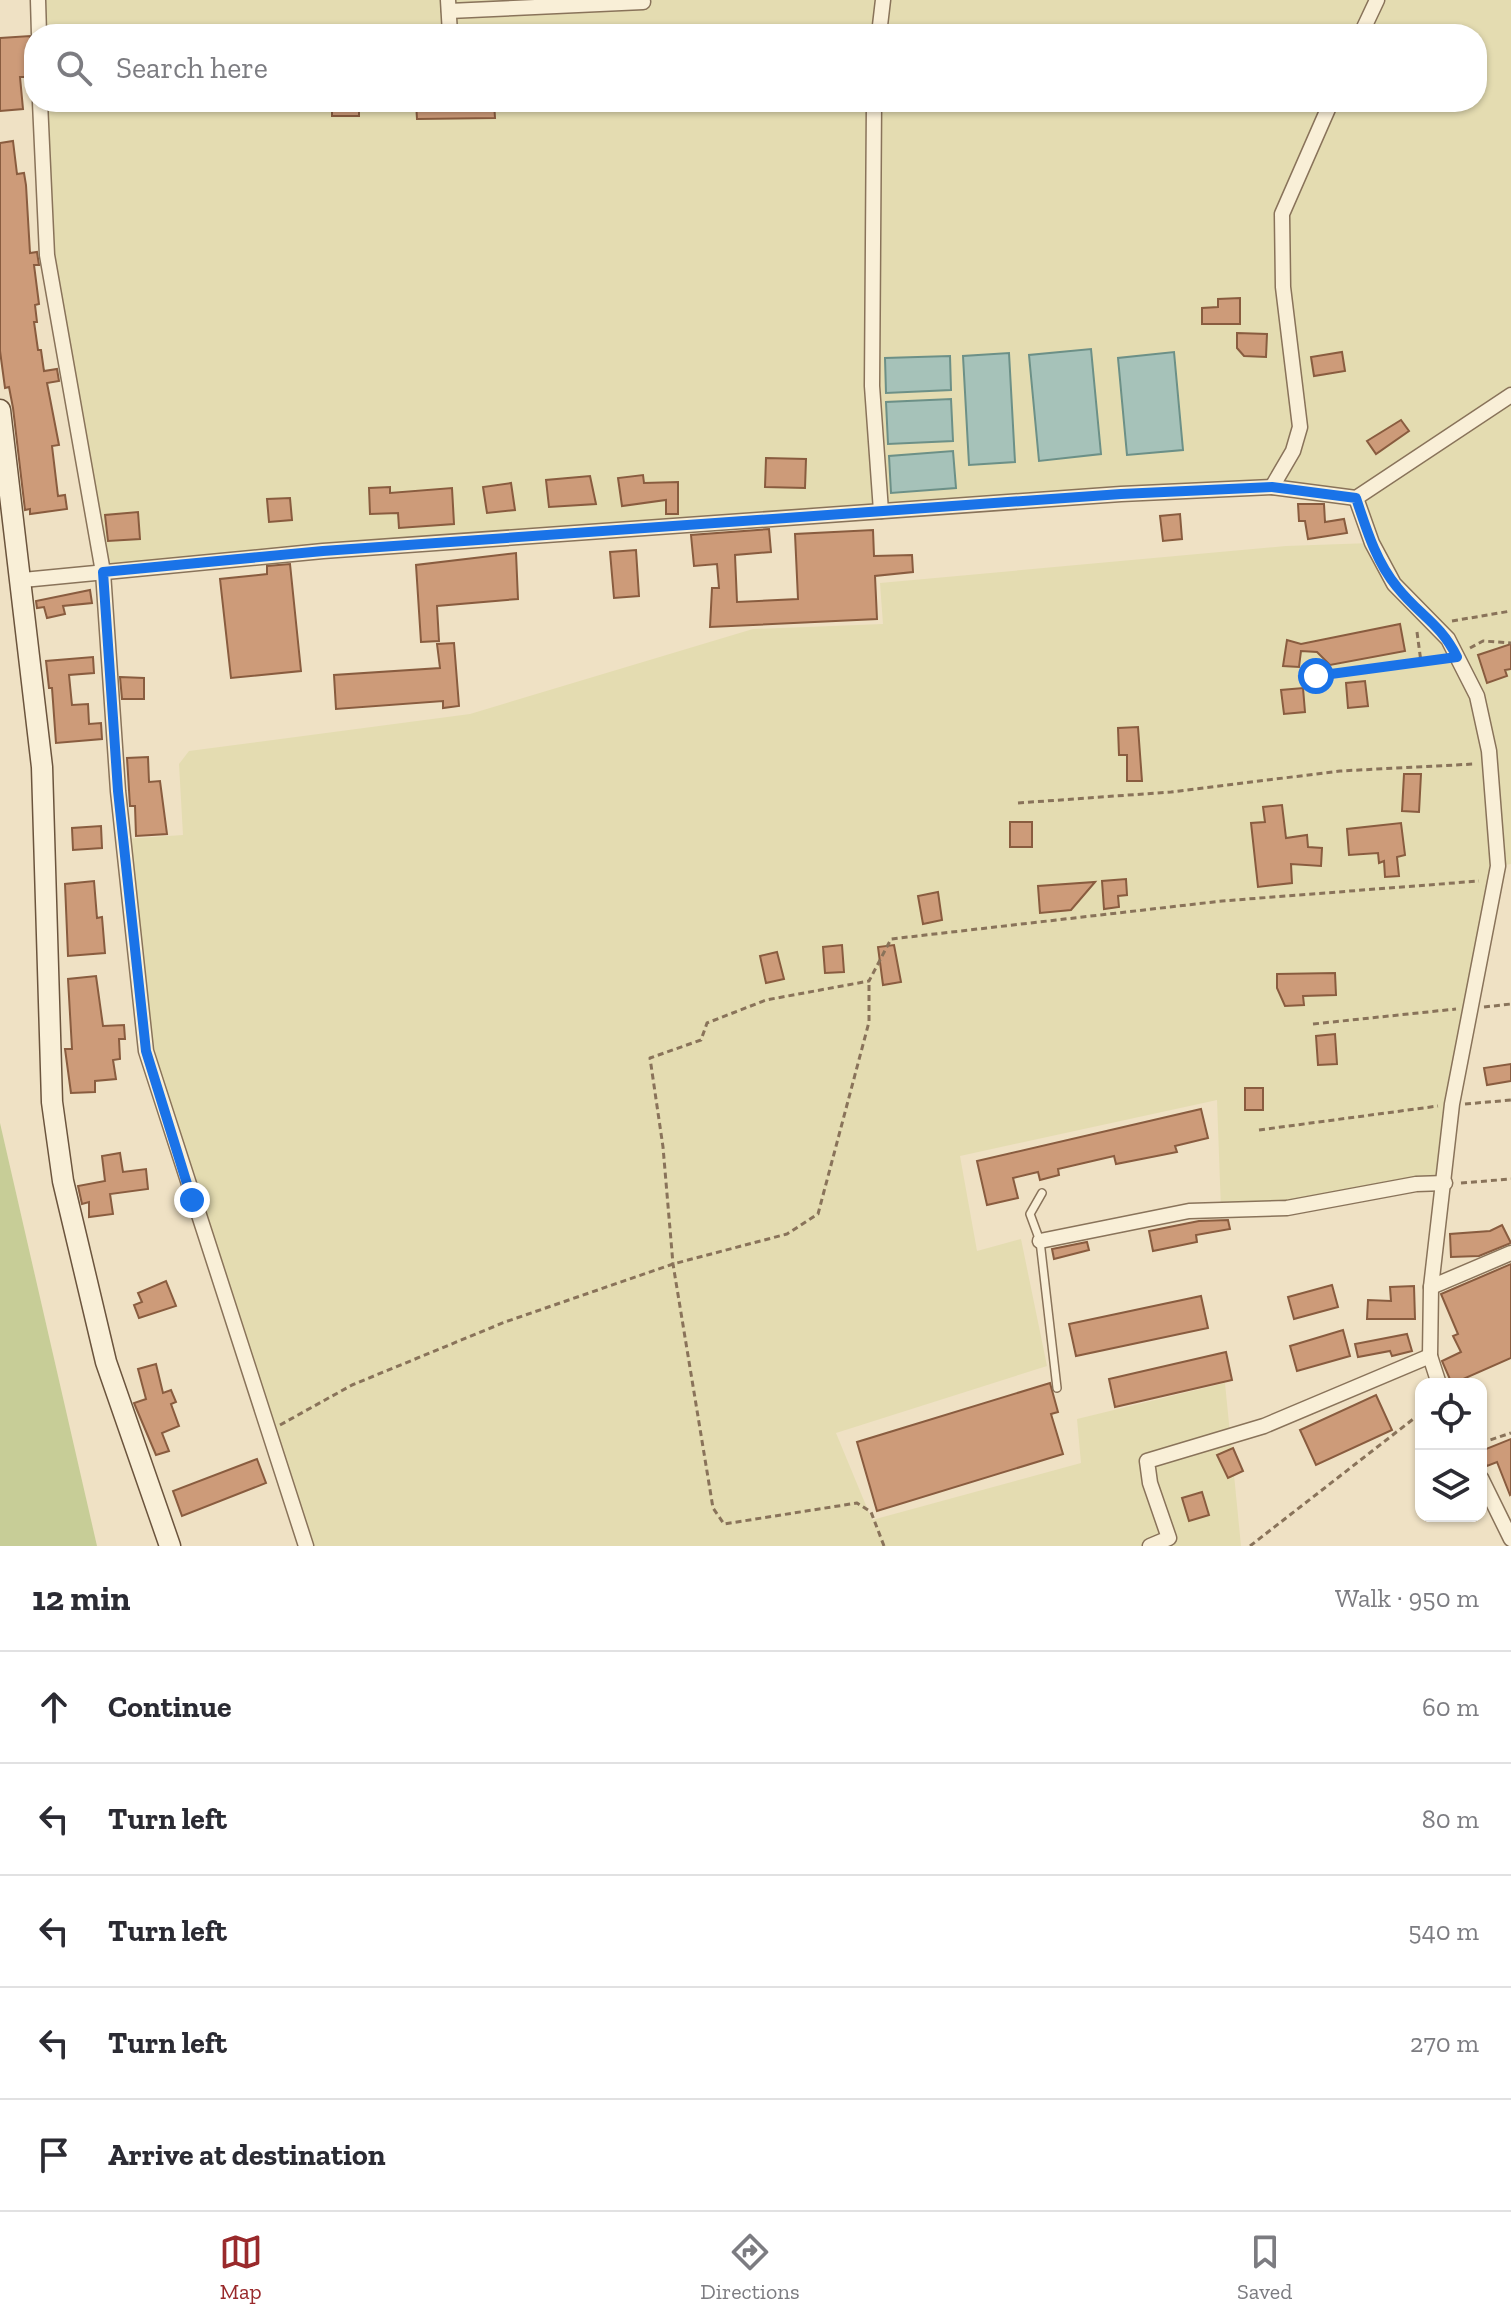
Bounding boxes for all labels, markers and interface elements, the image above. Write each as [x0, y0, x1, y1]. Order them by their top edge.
search box [24, 24, 1487, 112]
icon: search [52, 46, 96, 90]
text: Search here [116, 50, 268, 86]
route start [1298, 658, 1334, 694]
route end [174, 1182, 210, 1218]
map controls [1415, 1378, 1487, 1522]
button: locate [1415, 1378, 1487, 1450]
button: layers [1415, 1450, 1487, 1522]
text: 12 min [32, 1578, 130, 1619]
text: Walk · 950 m [1335, 1582, 1479, 1614]
icon: ahead [32, 1685, 76, 1729]
text: Continue [108, 1689, 232, 1725]
text: 60 m [1422, 1691, 1479, 1723]
icon: left [32, 1797, 76, 1841]
text: Turn left [108, 1801, 227, 1837]
text: 80 m [1422, 1803, 1479, 1835]
icon: left [32, 1909, 76, 1953]
text: Turn left [108, 1913, 227, 1949]
text: 540 m [1408, 1915, 1479, 1947]
icon: left [32, 2021, 76, 2065]
text: Turn left [108, 2025, 227, 2061]
text: 270 m [1410, 2027, 1479, 2059]
icon: arrive [32, 2133, 76, 2177]
text: Arrive at destination [108, 2137, 385, 2173]
tab: Map [219, 2230, 263, 2305]
tab: Directions [700, 2230, 800, 2305]
tab: Saved [1237, 2230, 1292, 2305]

